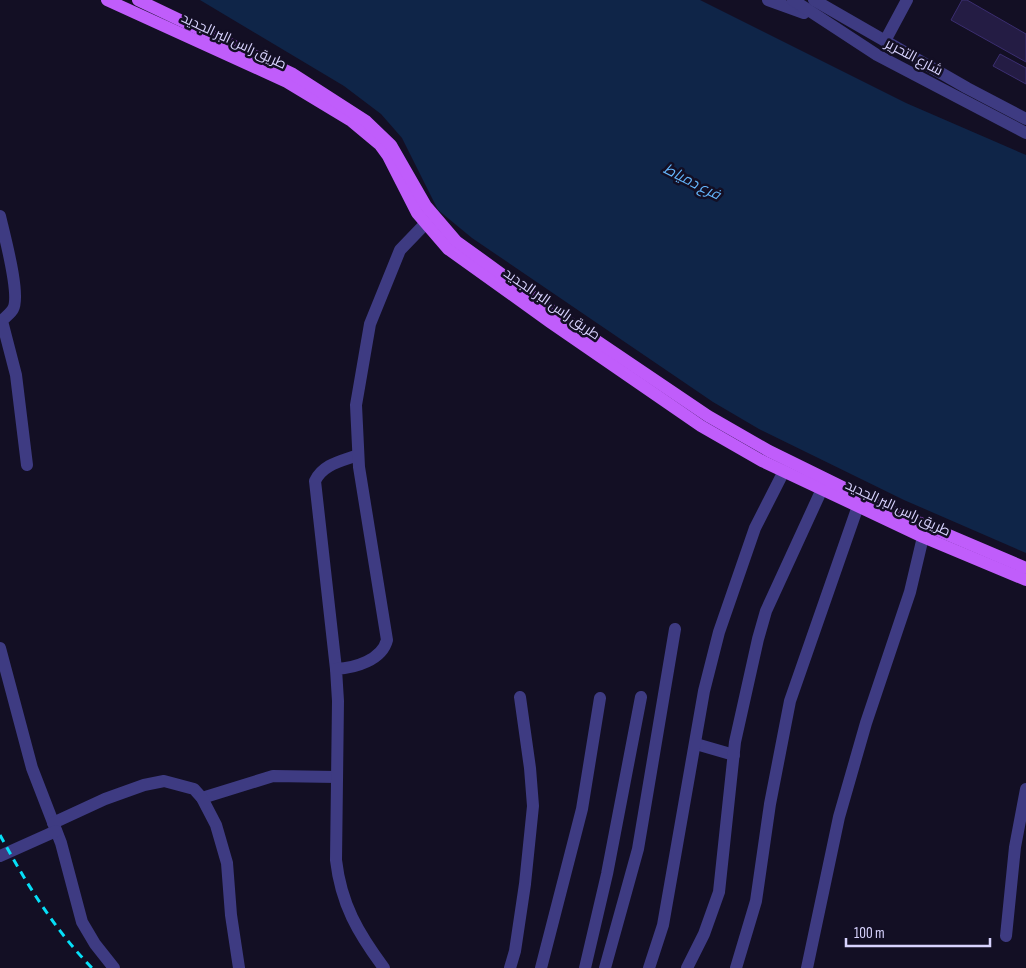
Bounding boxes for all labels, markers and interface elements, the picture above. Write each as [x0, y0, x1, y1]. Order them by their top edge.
street label: طريق راس البر الجديد [179, 9, 289, 73]
street label: شارع التحرير [881, 34, 946, 79]
water label: فرع دمياط [660, 160, 724, 205]
street label: طريق راس البر الجديد [501, 264, 603, 344]
street label: طريق راس البر الجديد [843, 476, 953, 540]
scale bar [846, 916, 990, 948]
text: 100 m [854, 924, 885, 943]

